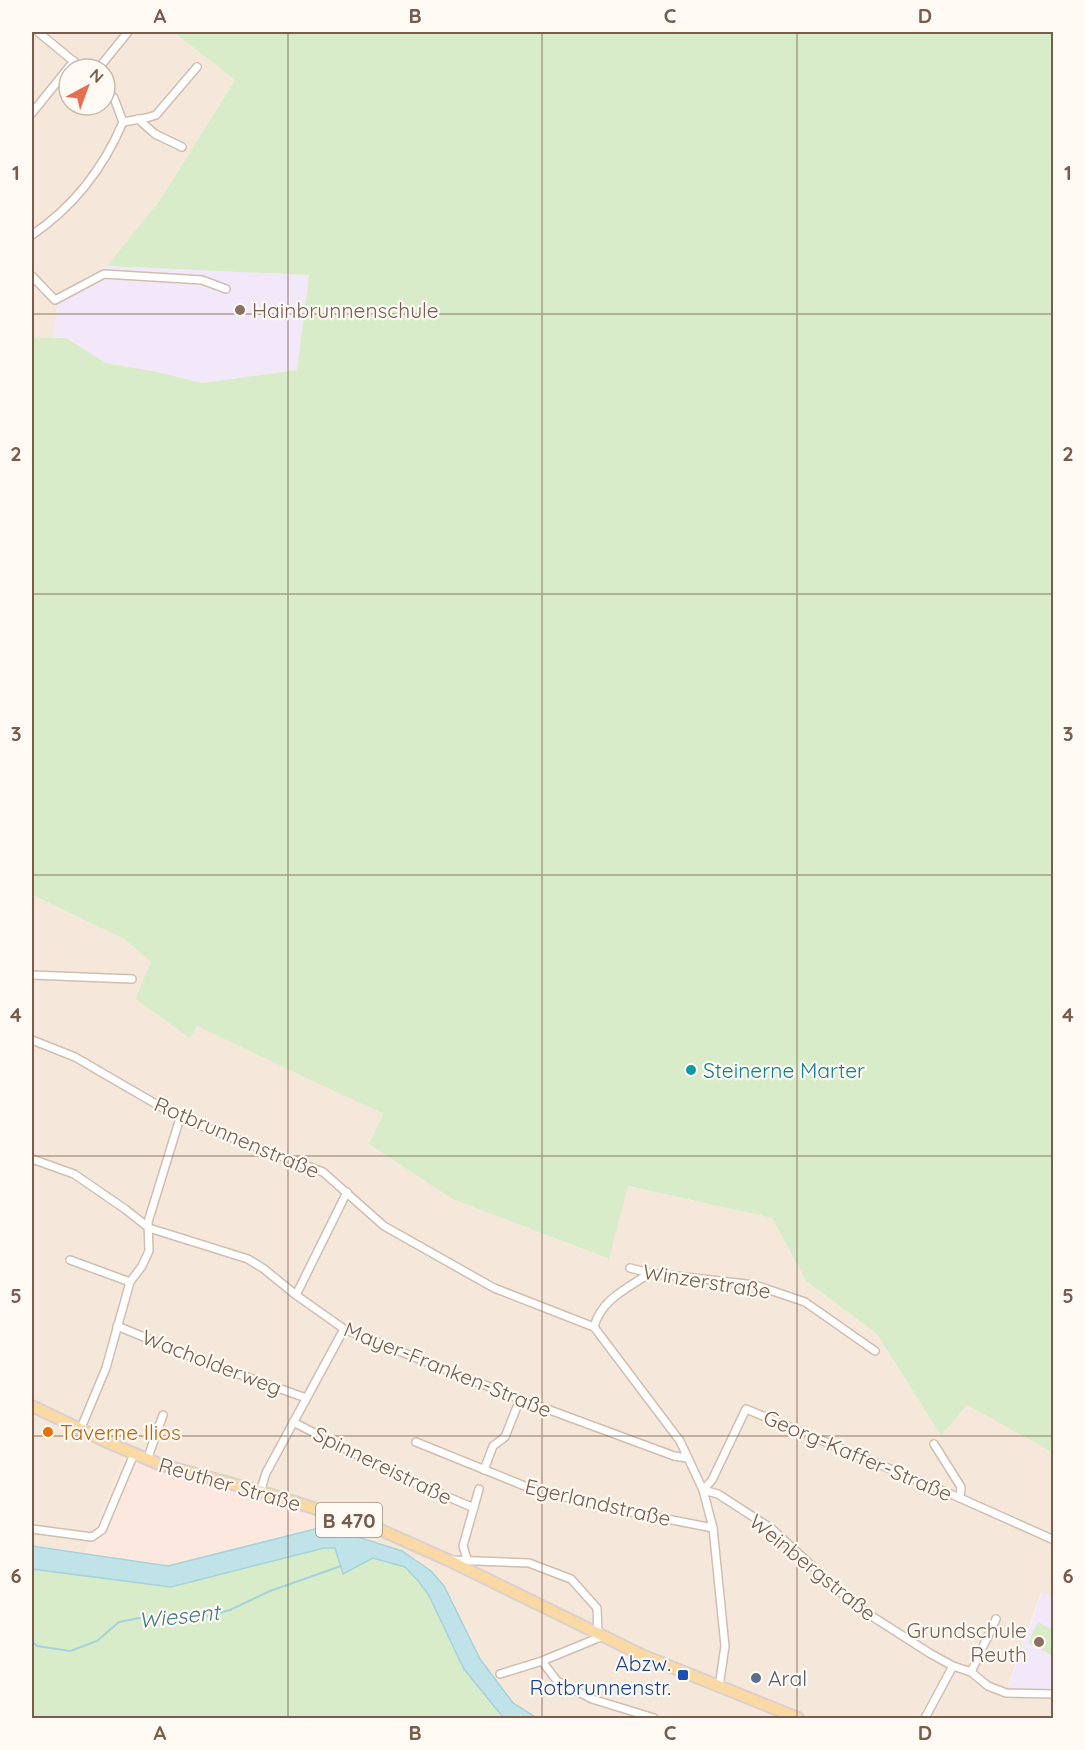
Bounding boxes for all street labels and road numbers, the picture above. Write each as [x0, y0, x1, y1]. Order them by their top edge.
street label: Rotbrunnenstraße [150, 1090, 324, 1184]
street label: Winzerstraße [641, 1258, 773, 1304]
street label: Mayer-Franken-Straße [340, 1315, 556, 1423]
street label: Wacholderweg [139, 1323, 285, 1401]
street label: Georg-Kaffer-Straße [760, 1403, 956, 1507]
street label: Spinnereistraße [309, 1420, 457, 1510]
street label: Reuther Straße [156, 1451, 304, 1517]
street label: Egerlandstraße [523, 1473, 673, 1531]
road number: B 470 [316, 1503, 382, 1537]
street label: Weinbergstraße [744, 1508, 882, 1626]

